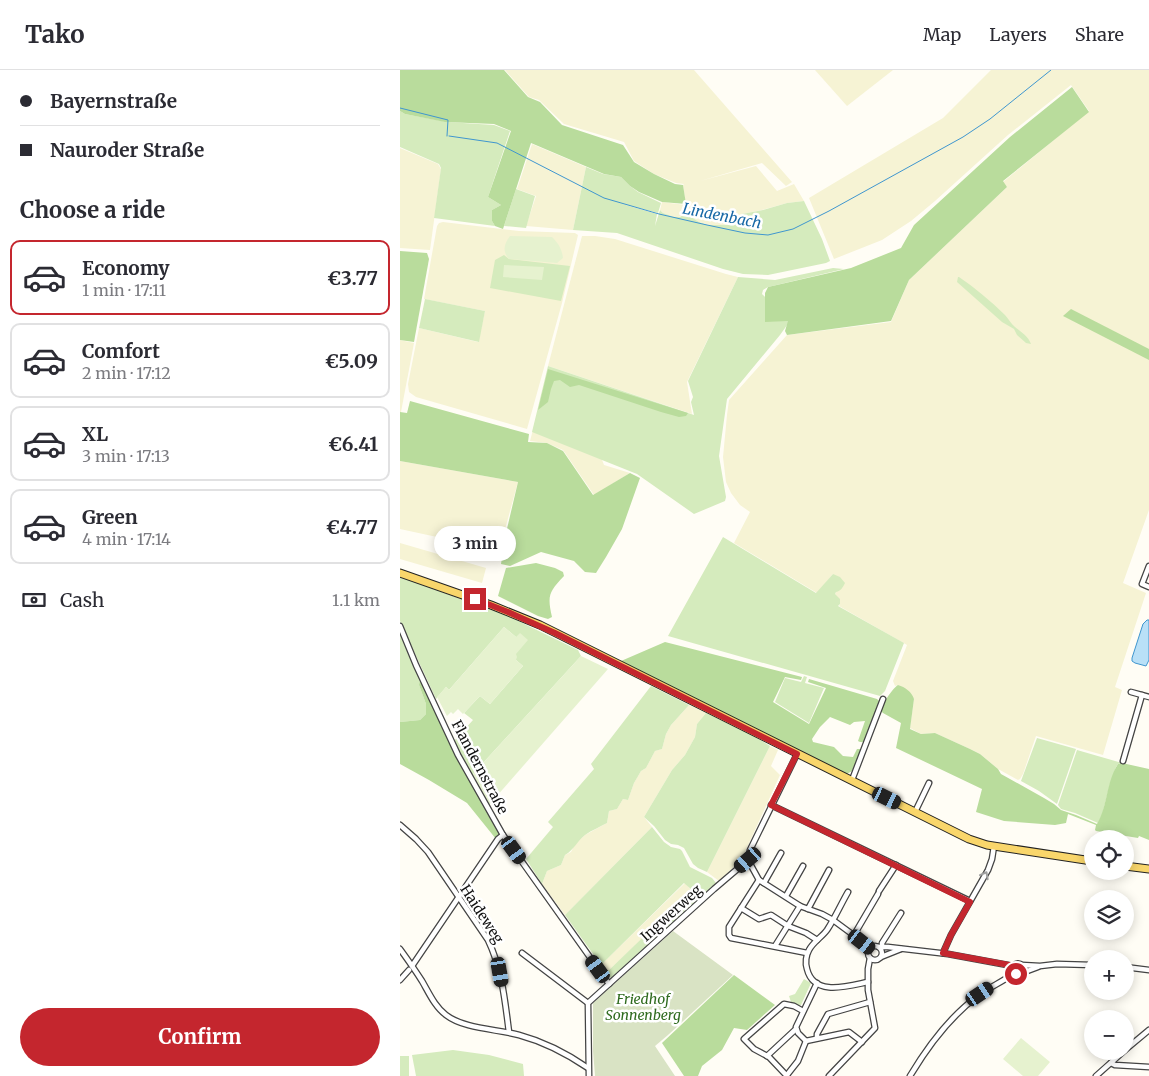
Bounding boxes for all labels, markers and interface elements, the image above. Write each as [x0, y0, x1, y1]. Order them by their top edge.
text: Tako [25, 19, 85, 50]
text: Map [923, 23, 961, 46]
text: Layers [989, 23, 1047, 46]
text: Share [1075, 23, 1124, 46]
text: Bayernstraße [50, 89, 177, 113]
text: Nauroder Straße [50, 138, 204, 162]
text: Choose a ride [20, 196, 165, 224]
water label: Lindenbach [681, 199, 763, 232]
icon: car [22, 255, 67, 300]
text: Economy [82, 256, 170, 280]
text: €3.77 [327, 266, 378, 290]
text: 1 min · 17:11 [82, 280, 166, 300]
icon: car [22, 338, 67, 383]
text: Comfort [82, 339, 160, 363]
text: €5.09 [325, 349, 378, 373]
text: 2 min · 17:12 [82, 363, 171, 383]
icon: car [22, 421, 67, 466]
text: XL [82, 422, 108, 446]
text: €6.41 [328, 432, 378, 456]
text: 3 min · 17:13 [82, 446, 170, 466]
icon: car [22, 504, 67, 549]
text: Green [82, 505, 138, 529]
text: €4.77 [326, 515, 378, 539]
callout: 3 min [434, 526, 516, 562]
text: 4 min · 17:14 [82, 529, 171, 549]
text: 3 min [452, 533, 498, 553]
icon: cash [20, 586, 48, 614]
text: Cash [60, 588, 104, 612]
route end [464, 588, 486, 610]
text: 1.1 km [332, 590, 380, 610]
street label: Flandernstraße [448, 717, 512, 817]
car [870, 785, 903, 811]
map controls [1084, 830, 1134, 1060]
button: locate [1084, 830, 1134, 880]
car [499, 833, 528, 867]
car [731, 844, 764, 876]
one-way arrow [979, 871, 989, 880]
street label: Ingwerweg [637, 880, 706, 945]
street label: Haideweg [456, 881, 508, 947]
button: layers [1084, 890, 1134, 940]
car [845, 927, 878, 957]
button: + [1084, 950, 1134, 1000]
car [583, 952, 612, 986]
car [490, 956, 509, 988]
route start [1005, 963, 1027, 985]
car [963, 979, 996, 1009]
park label: Friedhof Sonnenberg [605, 990, 681, 1024]
button: Confirm [20, 1008, 380, 1066]
button: − [1084, 1010, 1134, 1060]

